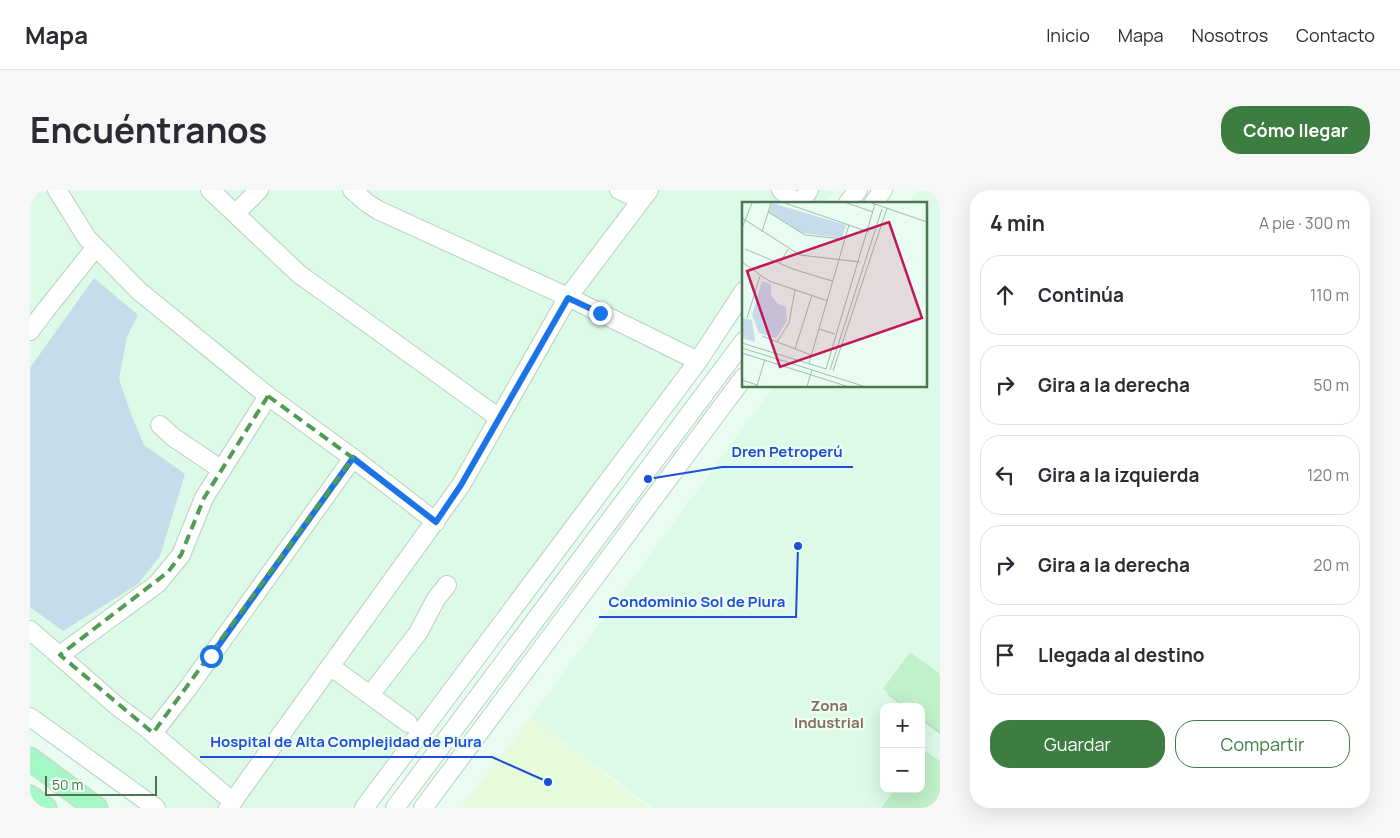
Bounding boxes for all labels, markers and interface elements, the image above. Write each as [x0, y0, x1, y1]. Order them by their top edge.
text: Mapa [25, 18, 88, 51]
text: Inicio [1046, 23, 1090, 47]
text: Mapa [1118, 23, 1164, 47]
text: Nosotros [1192, 23, 1268, 47]
text: Contacto [1296, 23, 1375, 47]
text: Encuéntranos [30, 106, 267, 154]
button: Cómo llegar [1221, 106, 1370, 154]
inset map [742, 202, 928, 388]
text: 4 min [990, 209, 1045, 237]
text: A pie · 300 m [1259, 212, 1350, 234]
icon: ahead [991, 281, 1019, 309]
text: Continúa [1038, 282, 1124, 308]
text: 110 m [1310, 284, 1349, 306]
route end [589, 302, 612, 325]
icon: right [991, 371, 1019, 399]
text: Gira a la derecha [1038, 372, 1190, 398]
text: 50 m [1313, 374, 1349, 396]
callout: Dren Petroperú [722, 437, 853, 467]
text: Dren Petroperú [731, 441, 843, 462]
icon: left [991, 461, 1019, 489]
text: Gira a la izquierda [1038, 462, 1199, 488]
text: 120 m [1307, 464, 1349, 486]
icon: right [991, 551, 1019, 579]
text: Gira a la derecha [1038, 552, 1190, 578]
text: 20 m [1313, 554, 1349, 576]
callout: Condominio Sol de Piura [599, 587, 796, 617]
text: Condominio Sol de Piura [609, 591, 785, 612]
icon: arrive [991, 641, 1019, 669]
text: Llegada al destino [1038, 642, 1205, 668]
route start [200, 645, 223, 668]
district label: Zona Industrial [794, 695, 864, 733]
map controls [880, 703, 925, 793]
button: + [880, 703, 925, 748]
button: Guardar [990, 720, 1165, 768]
button: Compartir [1175, 720, 1350, 768]
callout: Hospital de Alta Complejidad de Piura [200, 727, 492, 757]
text: Hospital de Alta Complejidad de Piura [210, 731, 482, 752]
button: − [880, 748, 925, 793]
scale bar [45, 773, 158, 796]
text: 50 m [52, 775, 83, 794]

